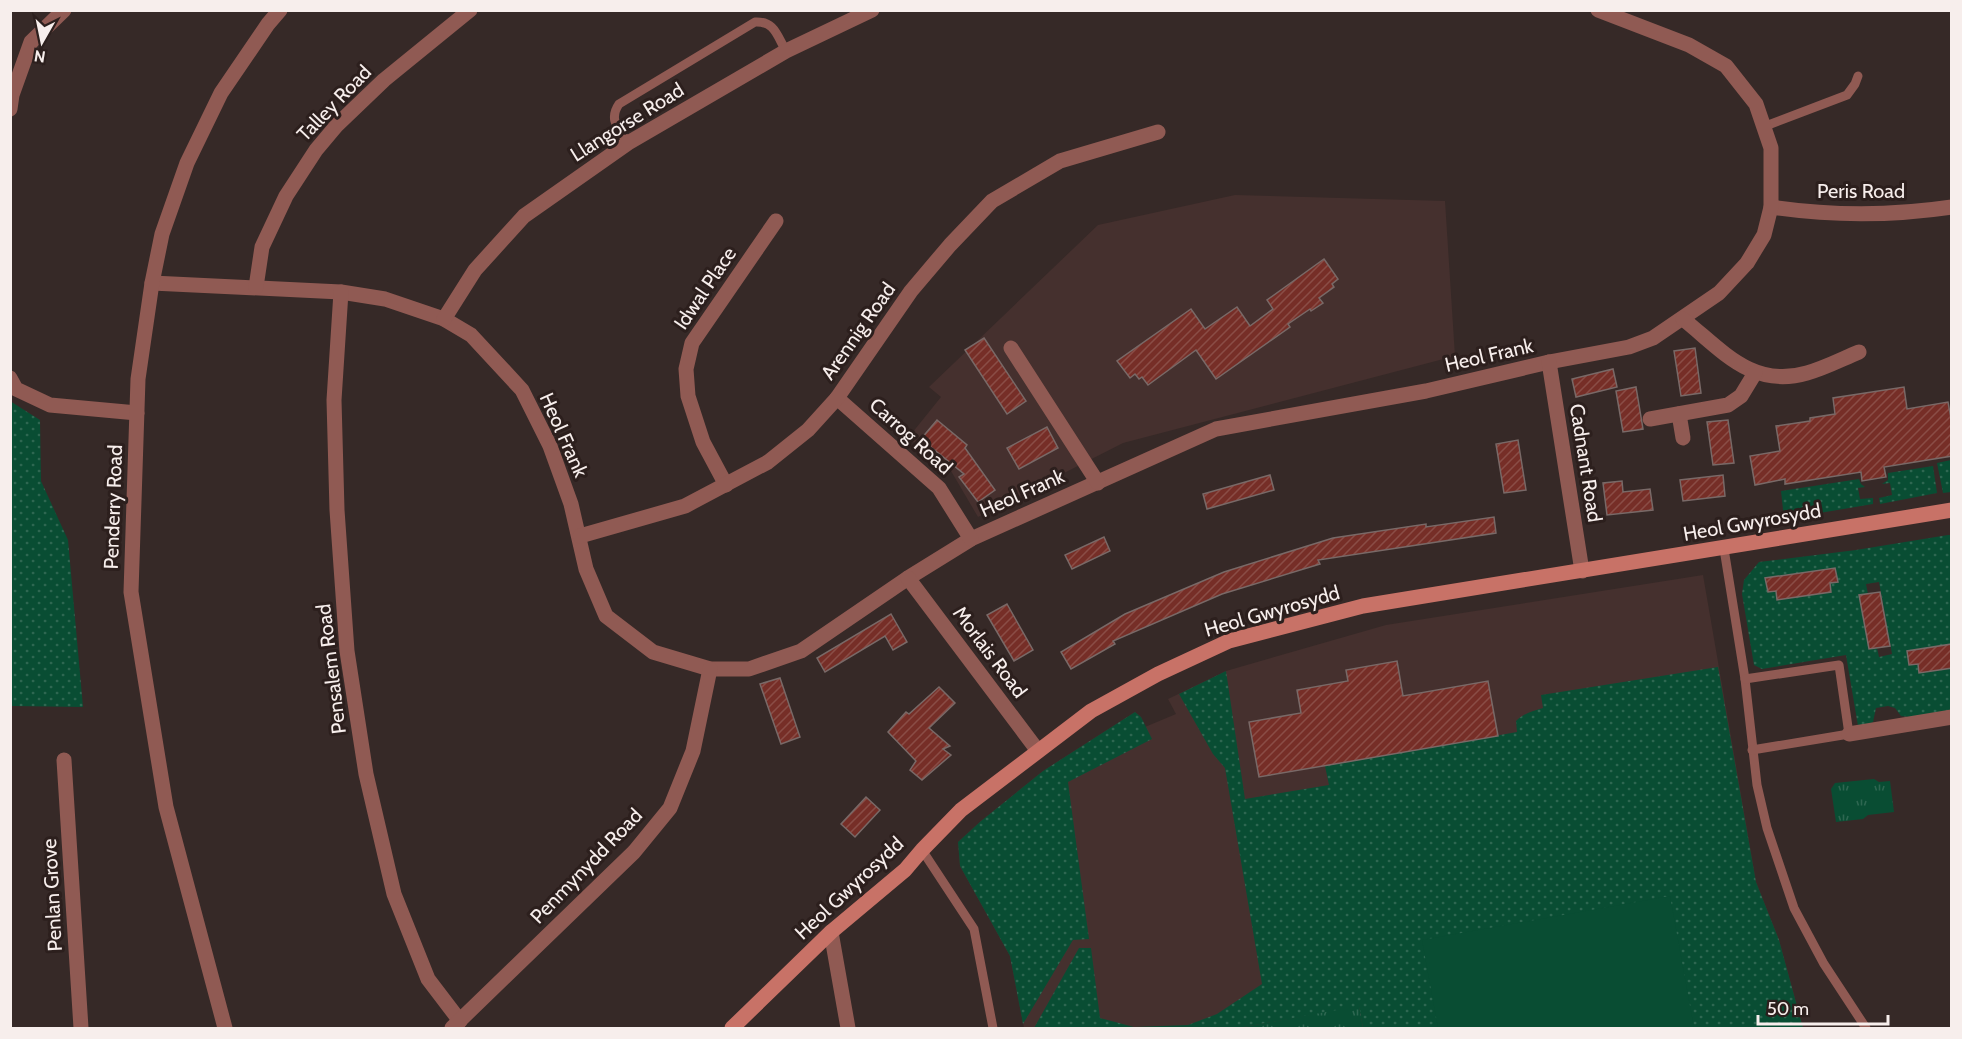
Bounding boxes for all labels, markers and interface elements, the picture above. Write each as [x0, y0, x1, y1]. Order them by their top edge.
north arrow [12, 12, 72, 72]
text: N [33, 46, 47, 67]
street label: Talley Road [292, 60, 376, 146]
street label: Llangorse Road [566, 78, 688, 166]
street label: Peris Road [1817, 179, 1905, 203]
street label: Idwal Place [669, 242, 741, 334]
street label: Arennig Road [816, 278, 900, 384]
street label: Heol Frank [1443, 333, 1535, 377]
street label: Heol Frank [535, 389, 593, 481]
street label: Carrog Road [865, 393, 957, 479]
street label: Cadnant Road [1565, 402, 1607, 524]
street label: Penderry Road [99, 444, 127, 570]
street label: Heol Frank [976, 464, 1068, 522]
street label: Heol Gwyrosydd [1681, 498, 1823, 546]
street label: Heol Gwyrosydd [1202, 580, 1342, 642]
street label: Morlais Road [948, 602, 1032, 702]
street label: Pensalem Road [311, 603, 351, 735]
street label: Penmynydd Road [525, 803, 647, 929]
street label: Heol Gwyrosydd [790, 832, 908, 944]
street label: Penlan Grove [37, 838, 67, 952]
scale bar [1758, 988, 1888, 1026]
text: 50 m [1767, 998, 1809, 1020]

